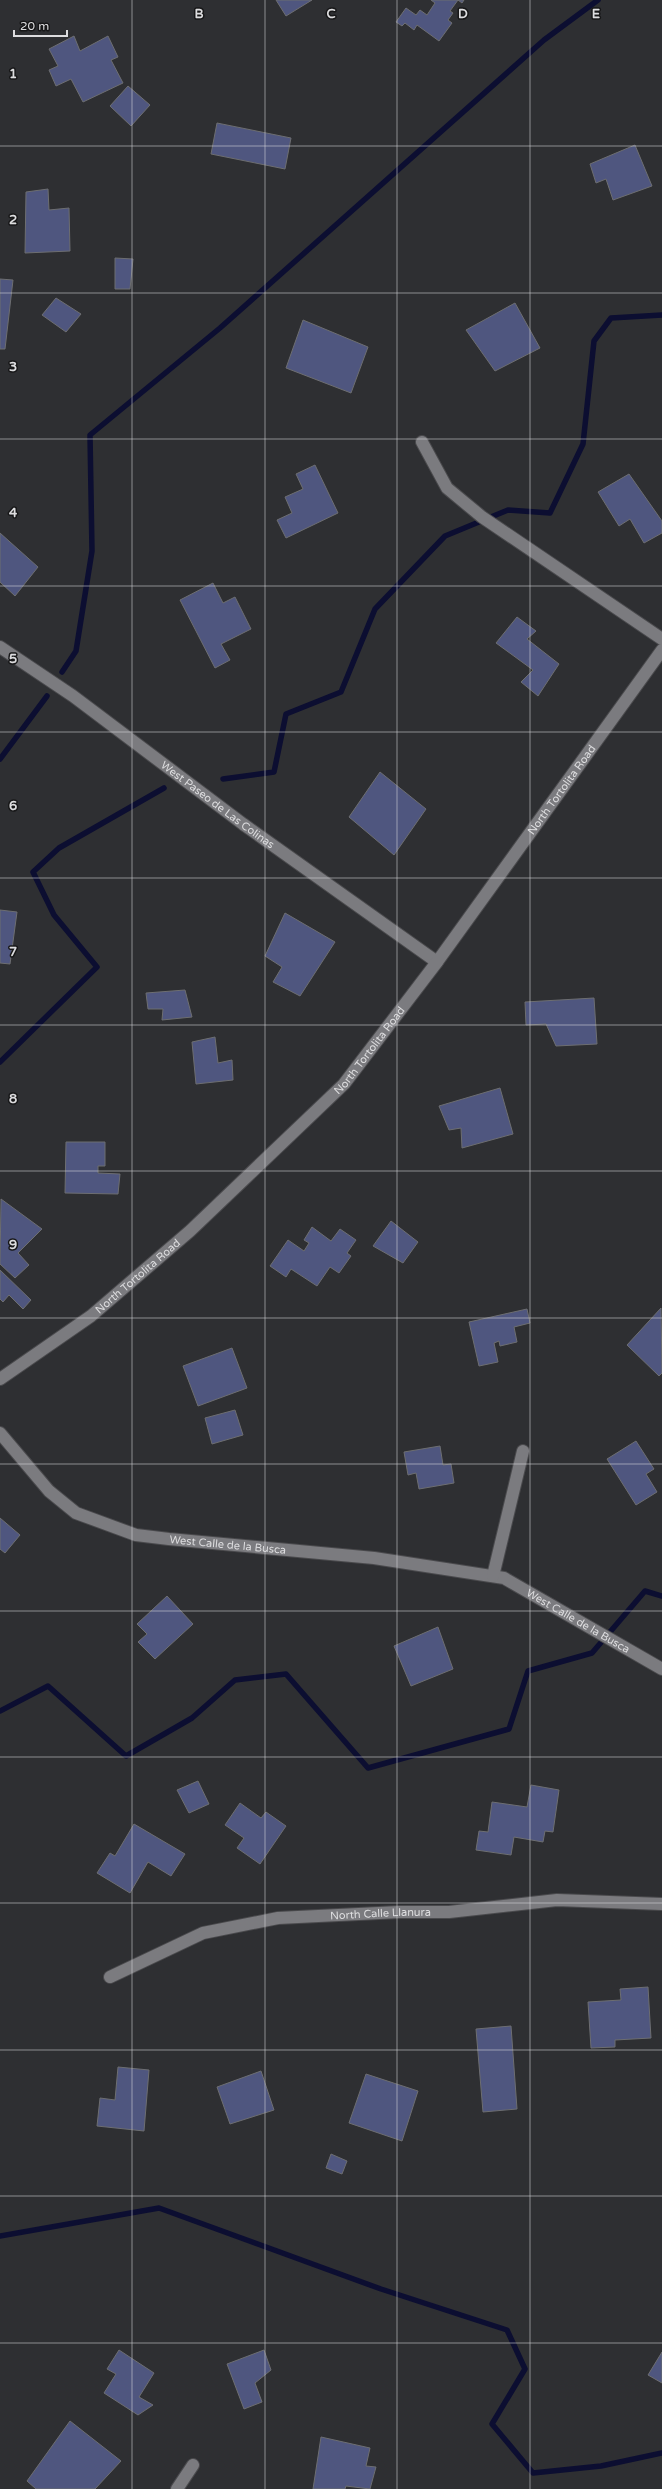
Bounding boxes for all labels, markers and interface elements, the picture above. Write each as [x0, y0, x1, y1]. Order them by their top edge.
text: B [194, 6, 204, 22]
text: C [326, 6, 336, 22]
text: D [458, 6, 468, 22]
text: E [592, 6, 600, 22]
scale bar [14, 12, 67, 38]
text: 20 m [20, 19, 49, 33]
text: 1 [9, 66, 17, 82]
text: 2 [9, 212, 17, 228]
text: 3 [9, 359, 17, 375]
text: 4 [9, 505, 18, 521]
text: 5 [9, 651, 17, 667]
street label: North Tortolita Road [525, 742, 598, 837]
street label: West Paseo de Las Colinas [158, 759, 277, 851]
text: 6 [9, 798, 17, 814]
text: 7 [9, 944, 17, 960]
street label: North Tortolita Road [331, 1004, 408, 1097]
text: 8 [9, 1091, 17, 1107]
street label: North Tortolita Road [93, 1236, 183, 1316]
text: 9 [9, 1237, 17, 1253]
street label: West Calle de la Busca [169, 1533, 287, 1557]
street label: West Calle de la Busca [524, 1586, 632, 1656]
street label: North Calle Llanura [330, 1906, 431, 1922]

